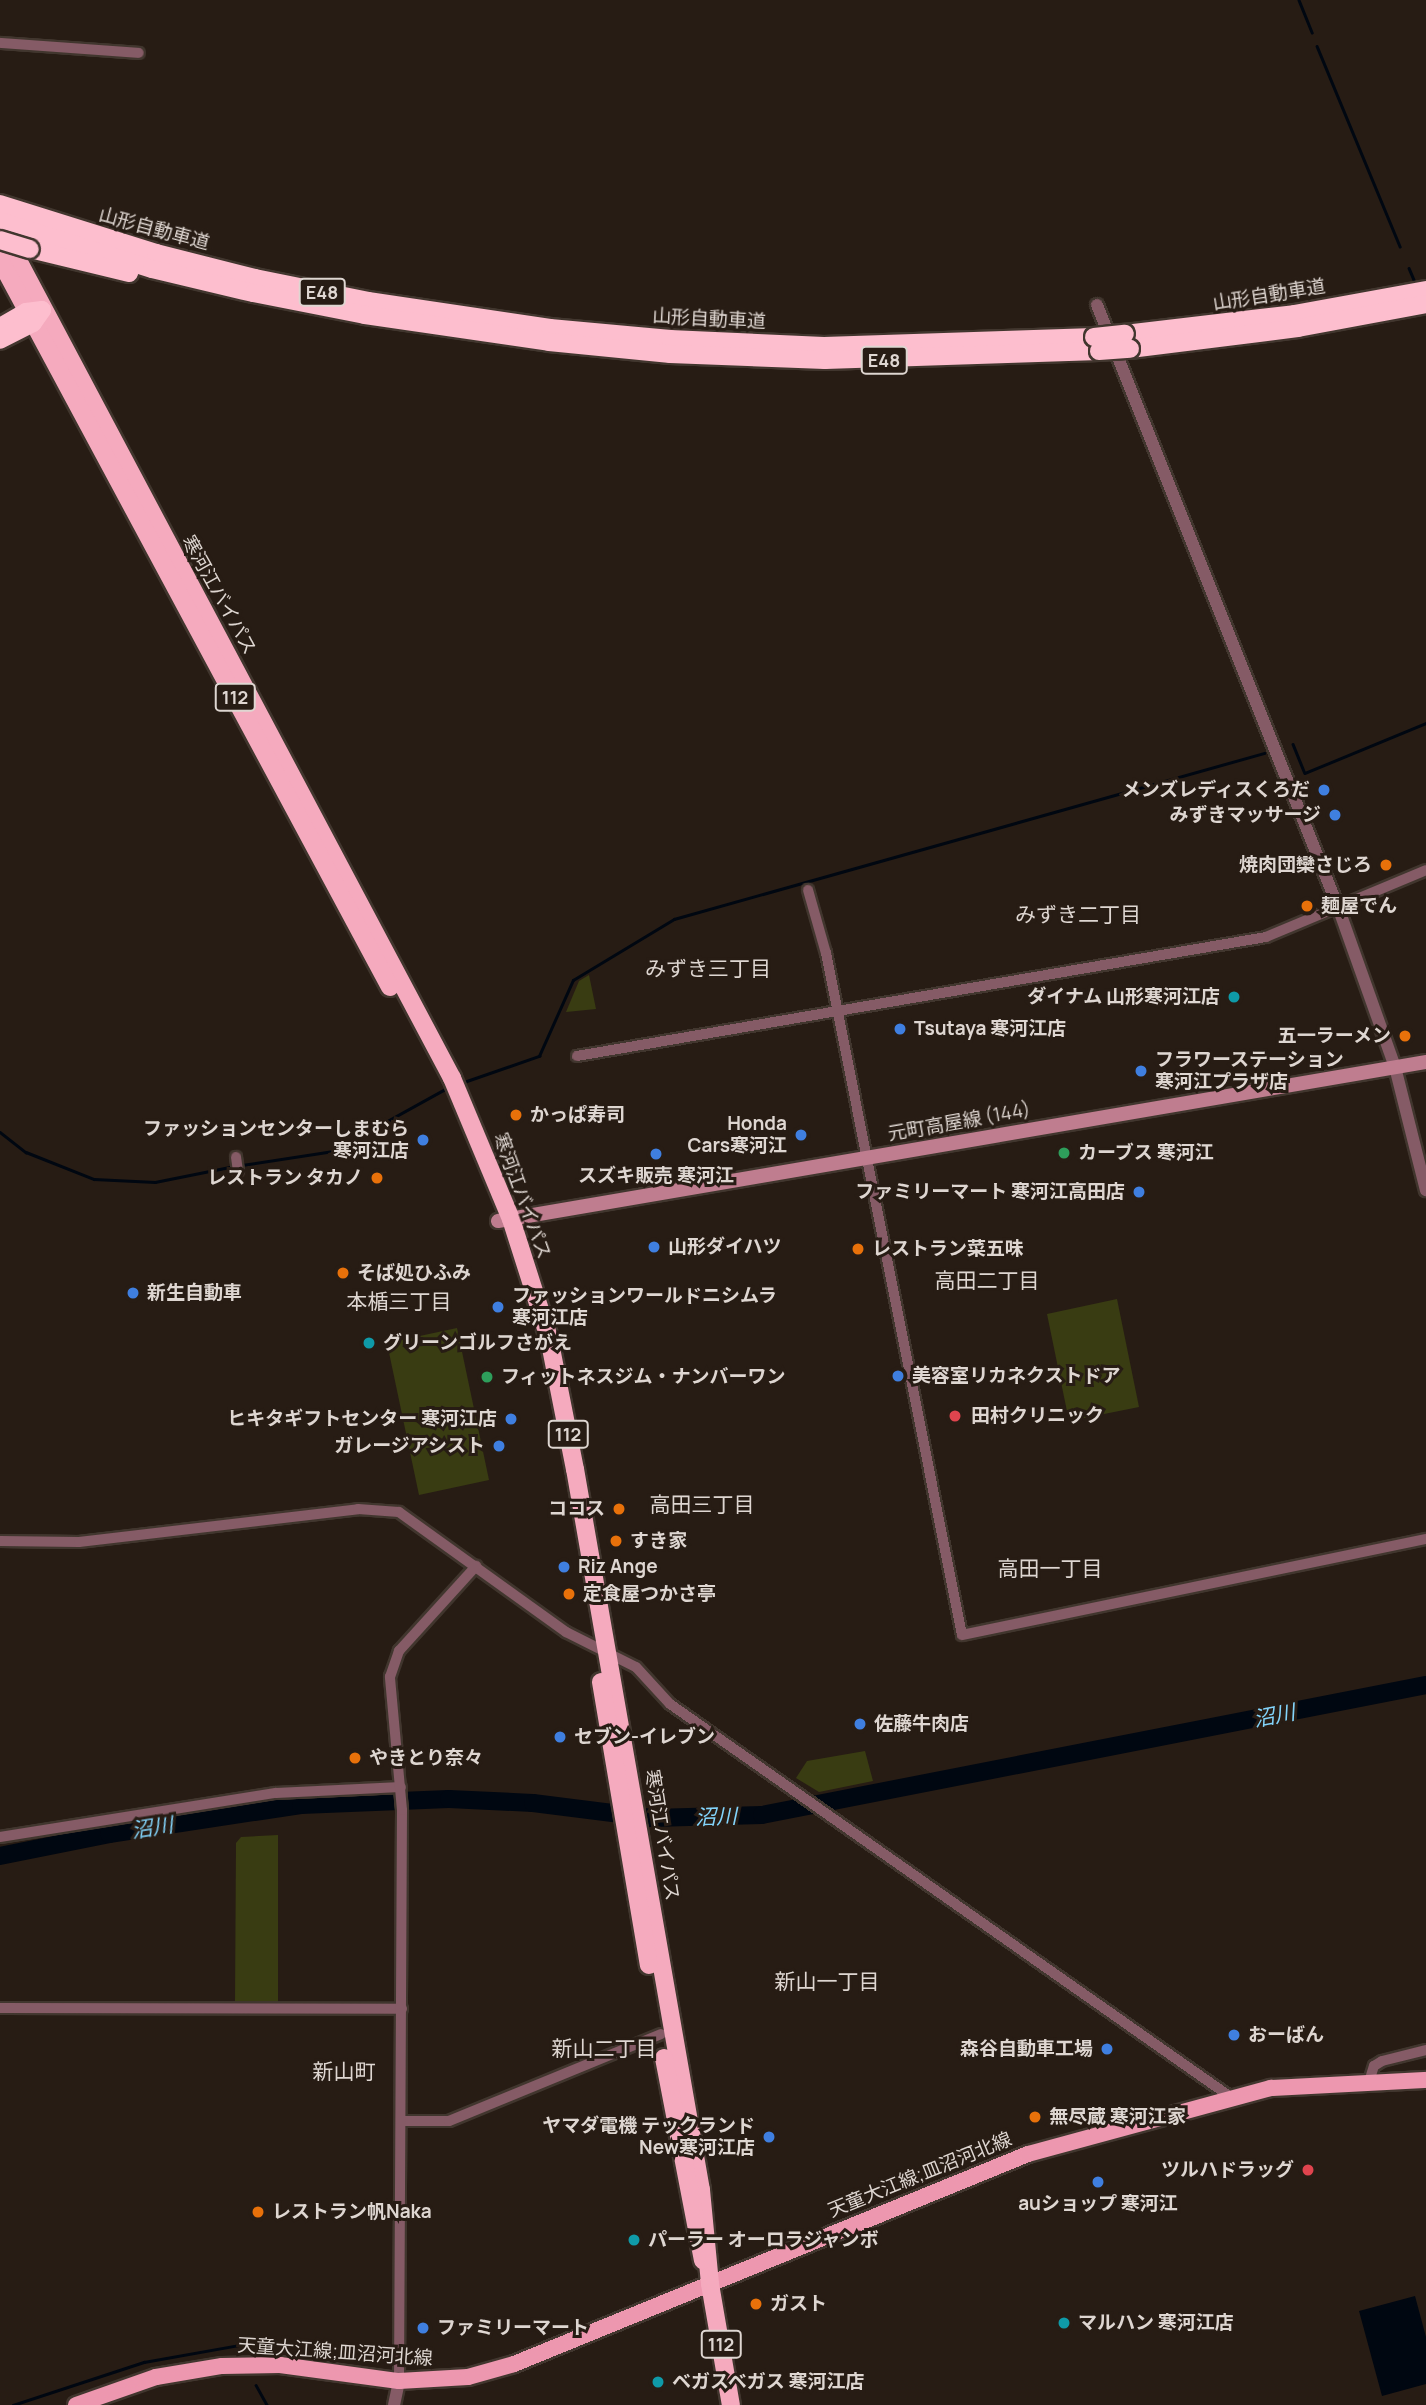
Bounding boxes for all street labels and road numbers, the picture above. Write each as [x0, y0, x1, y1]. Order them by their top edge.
street label: 山形自動車道 [96, 203, 212, 255]
street label: 山形自動車道 [1211, 275, 1327, 315]
road number: E48 [298, 278, 346, 306]
street label: 山形自動車道 [651, 305, 767, 333]
road number: E48 [860, 346, 908, 374]
street label: 寒河江バイパス [177, 531, 261, 659]
road number: 112 [214, 682, 256, 712]
street label: 元町高屋線 (144) [886, 1098, 1032, 1146]
street label: 寒河江バイパス [489, 1130, 555, 1262]
road number: 112 [547, 1420, 589, 1448]
street label: 寒河江バイパス [640, 1768, 684, 1902]
street label: 天童大江線;皿沼河北線 [825, 2128, 1015, 2222]
road number: 112 [700, 2330, 742, 2358]
street label: 天童大江線;皿沼河北線 [237, 2334, 433, 2370]

